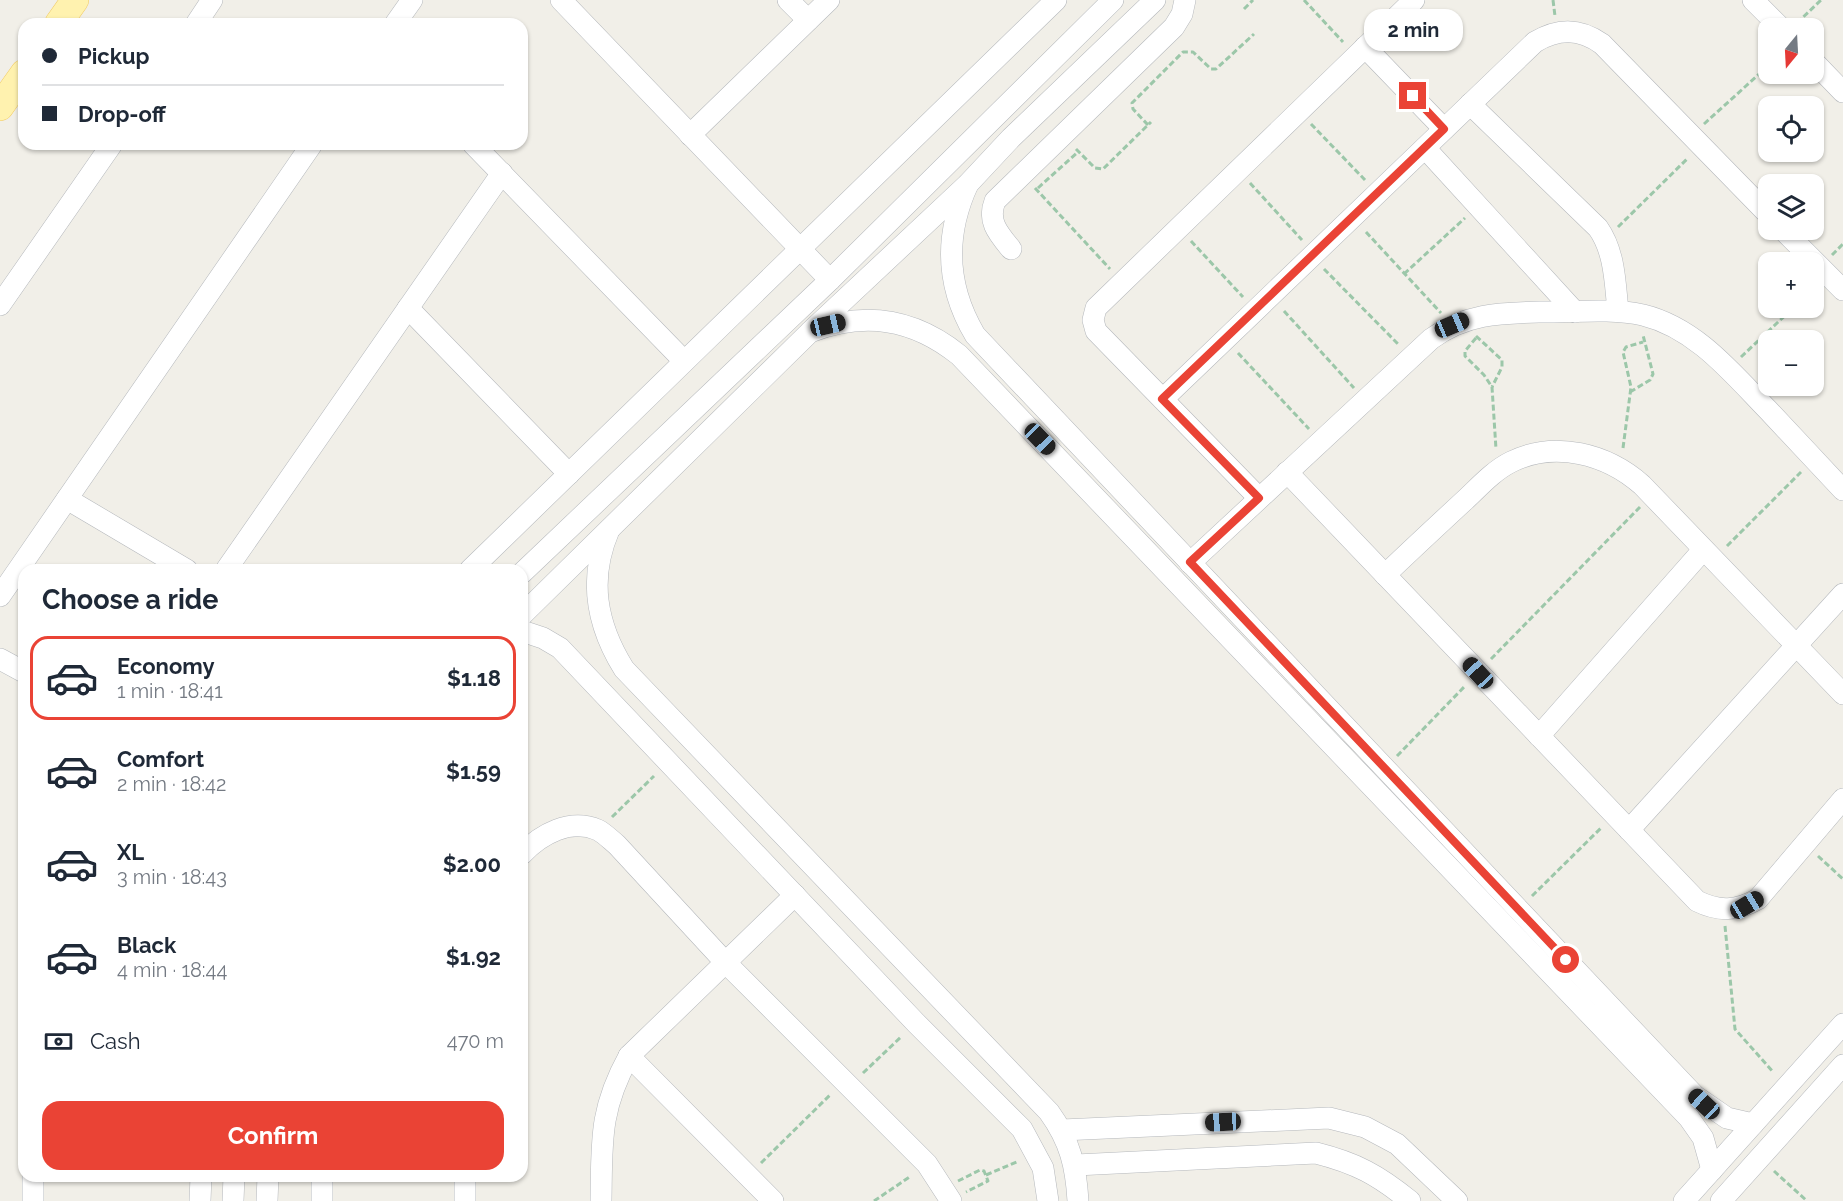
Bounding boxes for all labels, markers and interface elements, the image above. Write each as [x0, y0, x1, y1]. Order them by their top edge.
callout: 2 min [1364, 9, 1462, 51]
text: 2 min [1388, 18, 1439, 42]
north arrow [1758, 18, 1824, 84]
map controls [1758, 18, 1824, 396]
text: Pickup [78, 43, 150, 69]
route end [1399, 82, 1426, 109]
button: locate [1758, 96, 1824, 162]
text: Drop-off [78, 101, 166, 127]
button: layers [1758, 174, 1824, 240]
button: + [1758, 252, 1824, 318]
car [1432, 310, 1472, 340]
car [808, 312, 848, 338]
button: − [1758, 330, 1824, 396]
car [1021, 420, 1059, 458]
text: Choose a ride [42, 584, 218, 615]
icon: car [45, 651, 99, 705]
text: Economy [117, 653, 215, 679]
car [1459, 654, 1497, 692]
text: $1.18 [447, 665, 501, 691]
text: 1 min · 18:41 [117, 679, 223, 703]
icon: car [45, 744, 99, 798]
text: Comfort [117, 746, 204, 772]
text: $1.59 [446, 758, 501, 784]
text: 2 min · 18:42 [117, 772, 226, 796]
icon: car [45, 837, 99, 891]
text: XL [117, 839, 144, 865]
text: $2.00 [443, 851, 501, 877]
text: 3 min · 18:43 [117, 865, 227, 889]
car [1727, 888, 1767, 922]
icon: car [45, 930, 99, 984]
text: Black [117, 932, 176, 958]
text: $1.92 [446, 944, 501, 970]
route start [1552, 946, 1579, 973]
text: 4 min · 18:44 [117, 958, 227, 982]
icon: cash [42, 1025, 75, 1058]
text: Cash [90, 1028, 141, 1054]
text: 470 m [447, 1029, 504, 1053]
car [1685, 1085, 1723, 1123]
button: Confirm [42, 1101, 504, 1170]
car [1205, 1112, 1241, 1132]

